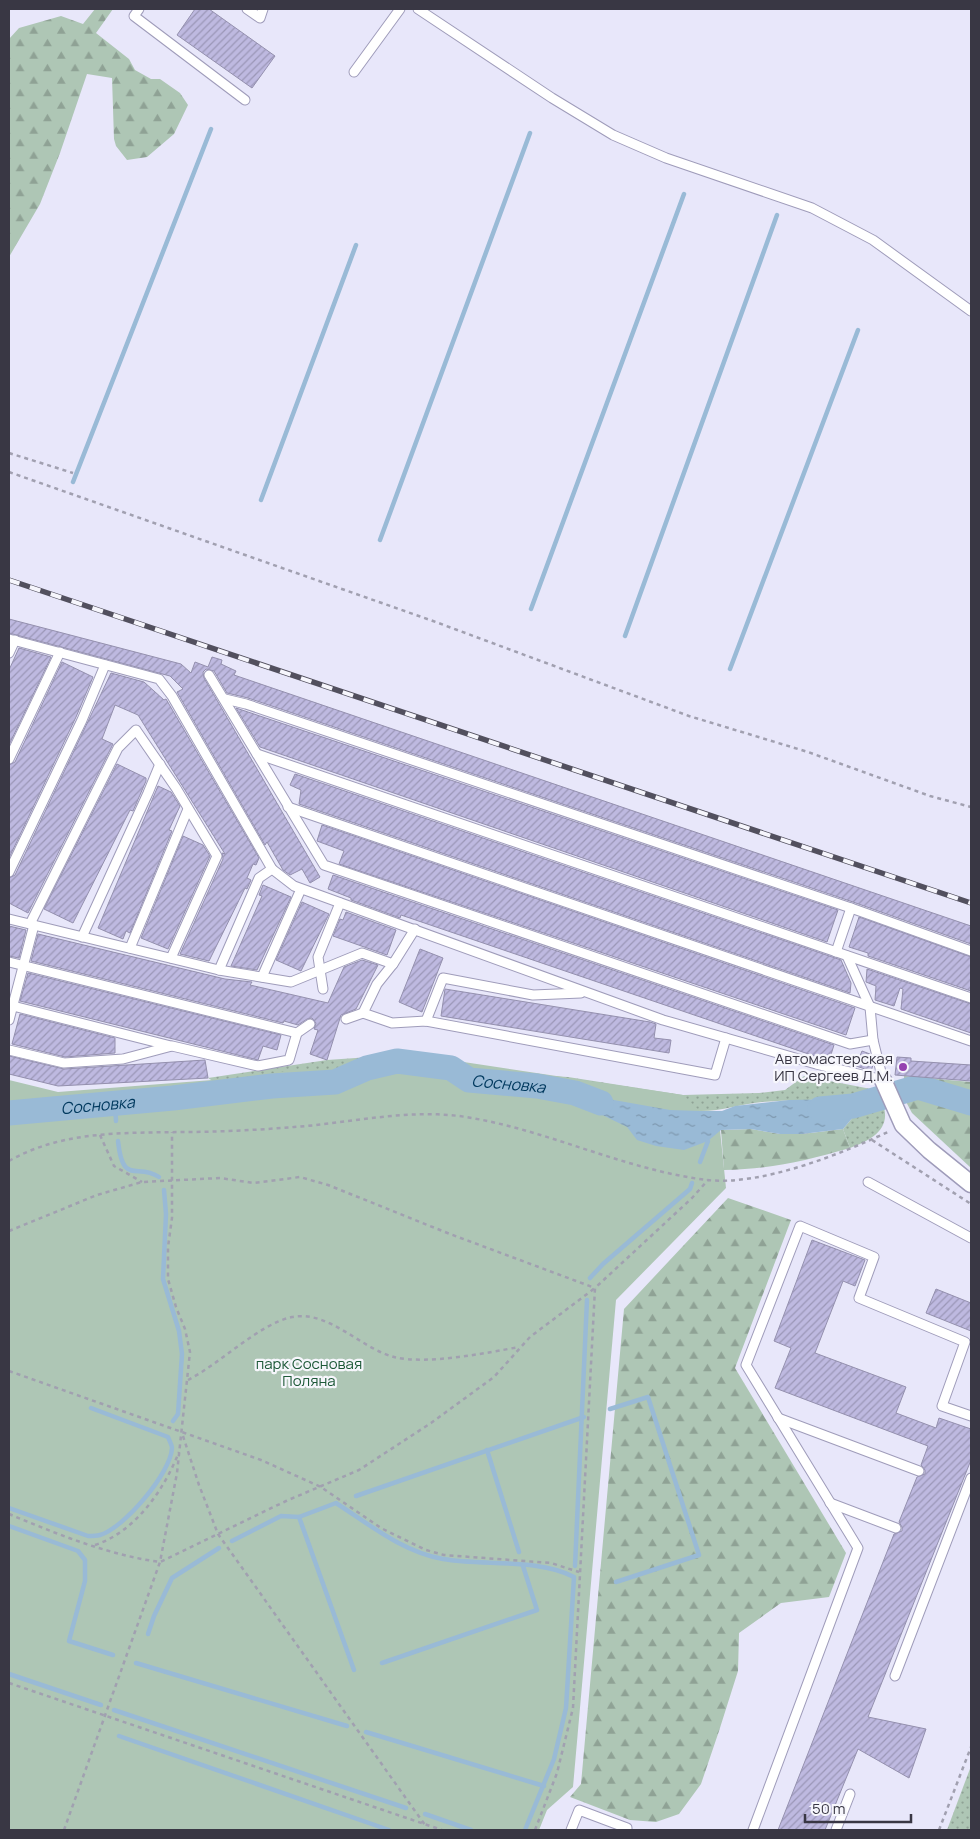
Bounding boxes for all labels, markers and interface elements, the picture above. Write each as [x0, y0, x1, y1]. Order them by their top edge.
place label: Автомастерская ИП Сергеев Д.М. [774, 1048, 893, 1086]
marker: Автомастерская ИП Сергеев Д.М. [897, 1061, 909, 1073]
water label: Сосновка [471, 1069, 548, 1099]
water label: Сосновка [60, 1090, 137, 1119]
park label: парк Сосновая Поляна [256, 1353, 362, 1391]
scale bar [805, 1792, 911, 1824]
text: 50 m [812, 1798, 846, 1819]

